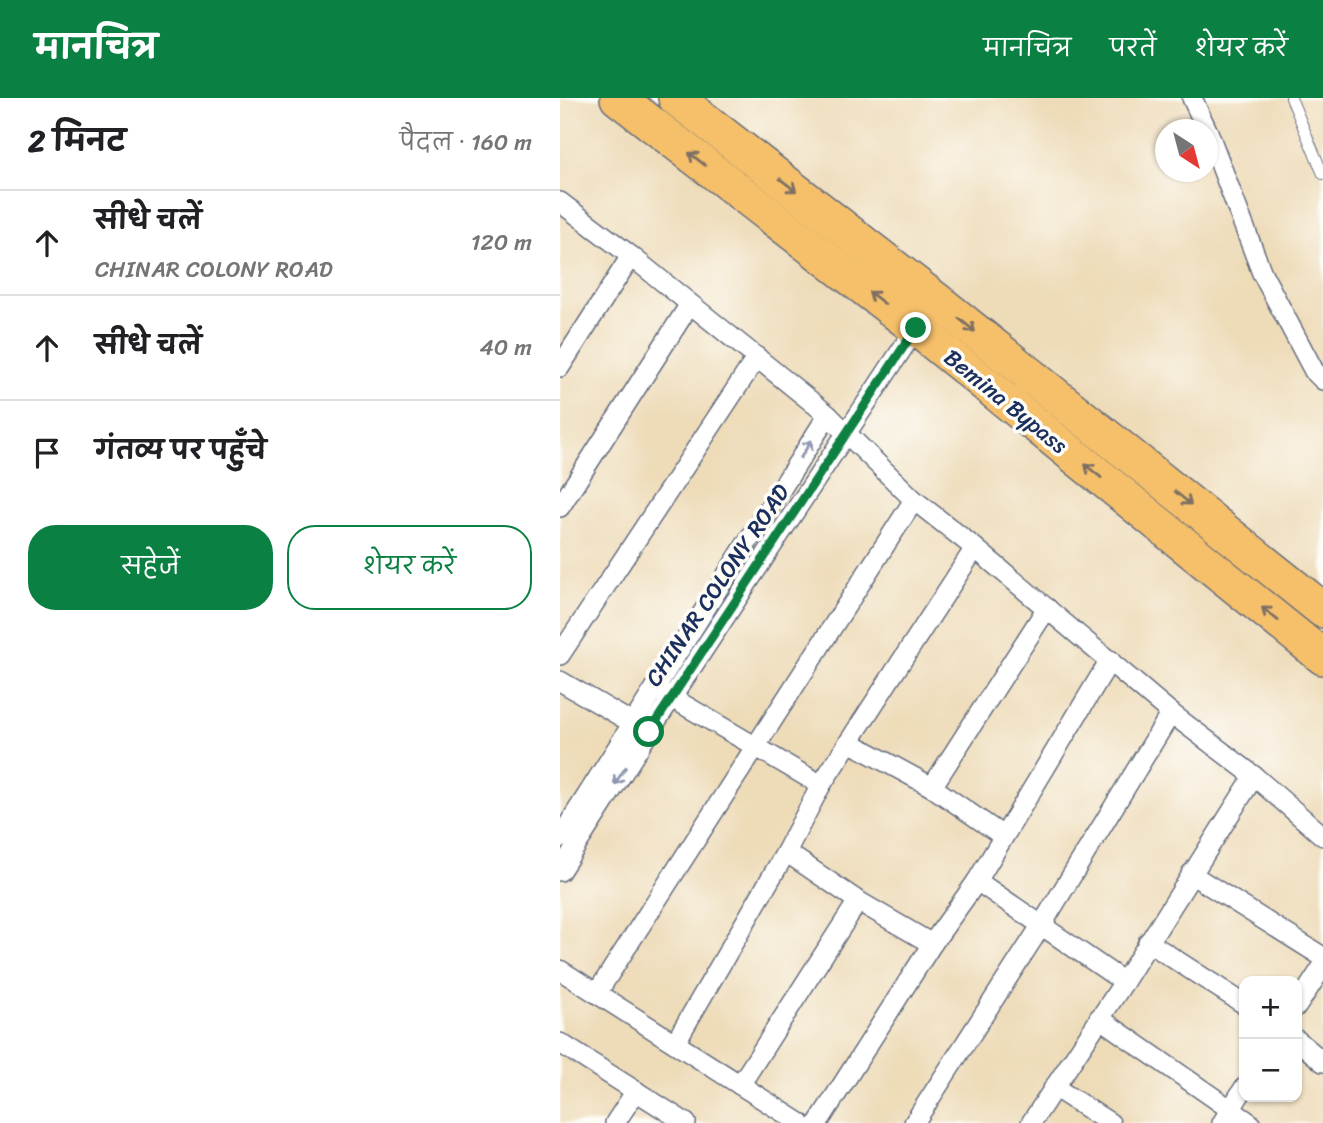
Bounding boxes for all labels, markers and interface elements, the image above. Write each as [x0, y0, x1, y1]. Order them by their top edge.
text: मानचित्र [35, 18, 158, 76]
text: मानचित्र [983, 27, 1071, 69]
text: परतें [1109, 27, 1157, 69]
text: शेयर करें [1195, 27, 1288, 69]
text: 2 मिनट [28, 114, 126, 168]
north arrow [1155, 119, 1218, 182]
text: पैदल · 160 m [400, 122, 532, 163]
one-way arrow [688, 151, 707, 166]
one-way arrow [778, 177, 796, 192]
text: सीधे चलें [95, 197, 202, 243]
text: 120 m [471, 222, 532, 263]
icon: ahead [28, 224, 66, 262]
text: CHINAR COLONY ROAD [95, 249, 333, 290]
one-way arrow [868, 291, 887, 306]
route end [900, 312, 931, 343]
one-way arrow [958, 317, 976, 332]
text: सीधे चलें [95, 322, 202, 368]
text: 40 m [479, 327, 532, 368]
icon: ahead [28, 329, 66, 367]
street label: Bemina Bypass [934, 338, 1077, 465]
text: गंतव्य पर पहुँचे [95, 427, 267, 473]
icon: arrive [28, 434, 66, 472]
one-way arrow [799, 439, 813, 459]
one-way arrow [1084, 463, 1102, 479]
street label: CHINAR COLONY ROAD [634, 475, 801, 695]
one-way arrow [1173, 490, 1191, 505]
button: सहेजें [28, 525, 273, 610]
button: शेयर करें [287, 525, 532, 610]
one-way arrow [1261, 606, 1279, 621]
route start [633, 716, 664, 747]
one-way arrow [613, 766, 627, 786]
map controls [1239, 976, 1302, 1102]
button: + [1239, 976, 1302, 1039]
button: − [1239, 1039, 1302, 1102]

